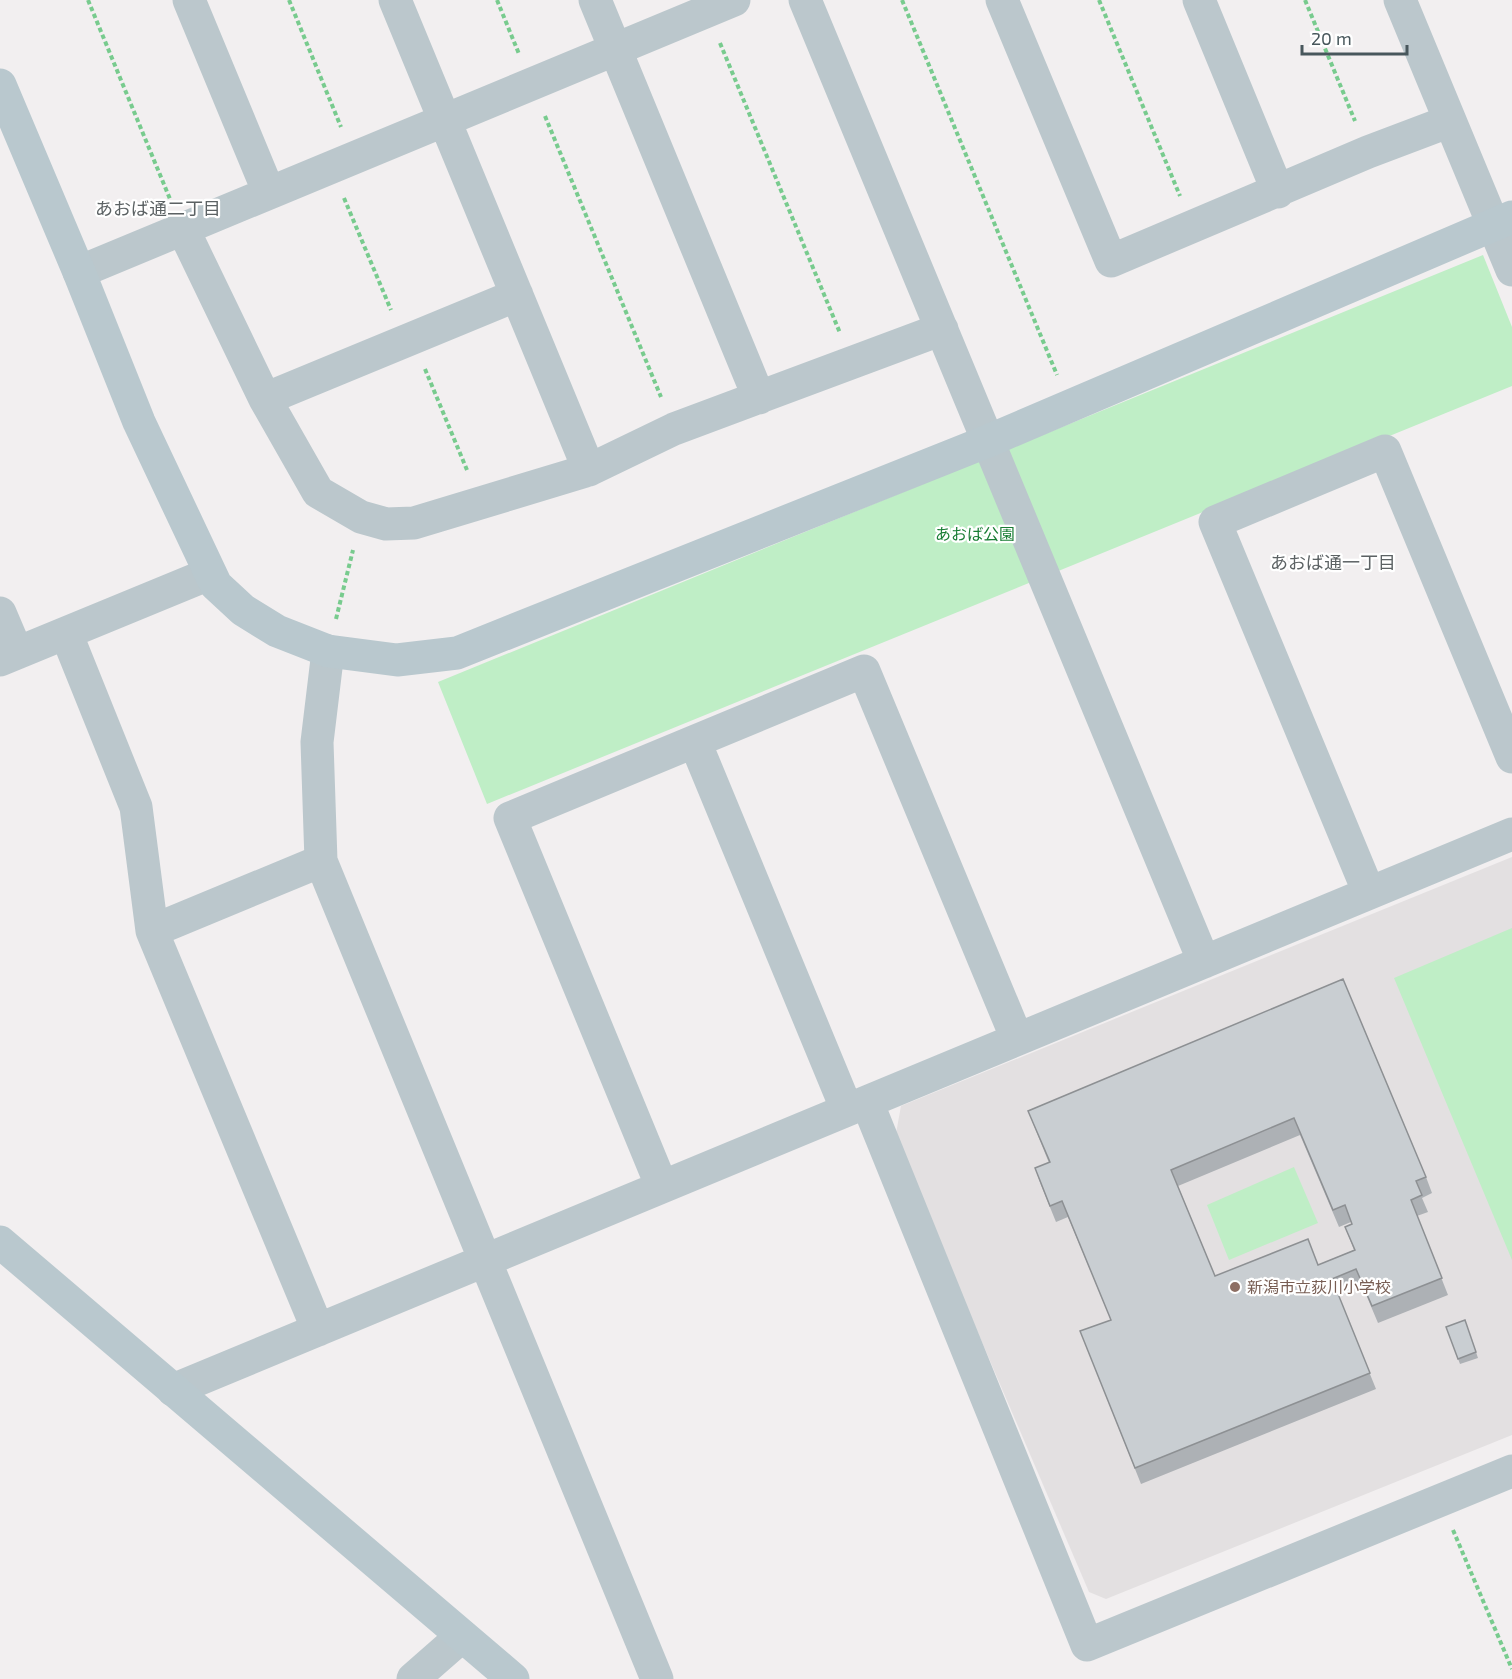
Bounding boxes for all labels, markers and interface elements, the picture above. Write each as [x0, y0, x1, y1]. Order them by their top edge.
scale bar [1302, 18, 1407, 56]
text: 20 m [1311, 27, 1352, 49]
district label: あおば通二丁目 [95, 197, 221, 219]
park label: あおば公園 [935, 524, 1015, 543]
district label: あおば通一丁目 [1270, 551, 1396, 573]
place label: 新潟市立荻川小学校 [1247, 1277, 1391, 1296]
marker: 新潟市立荻川小学校 [1228, 1280, 1242, 1294]

